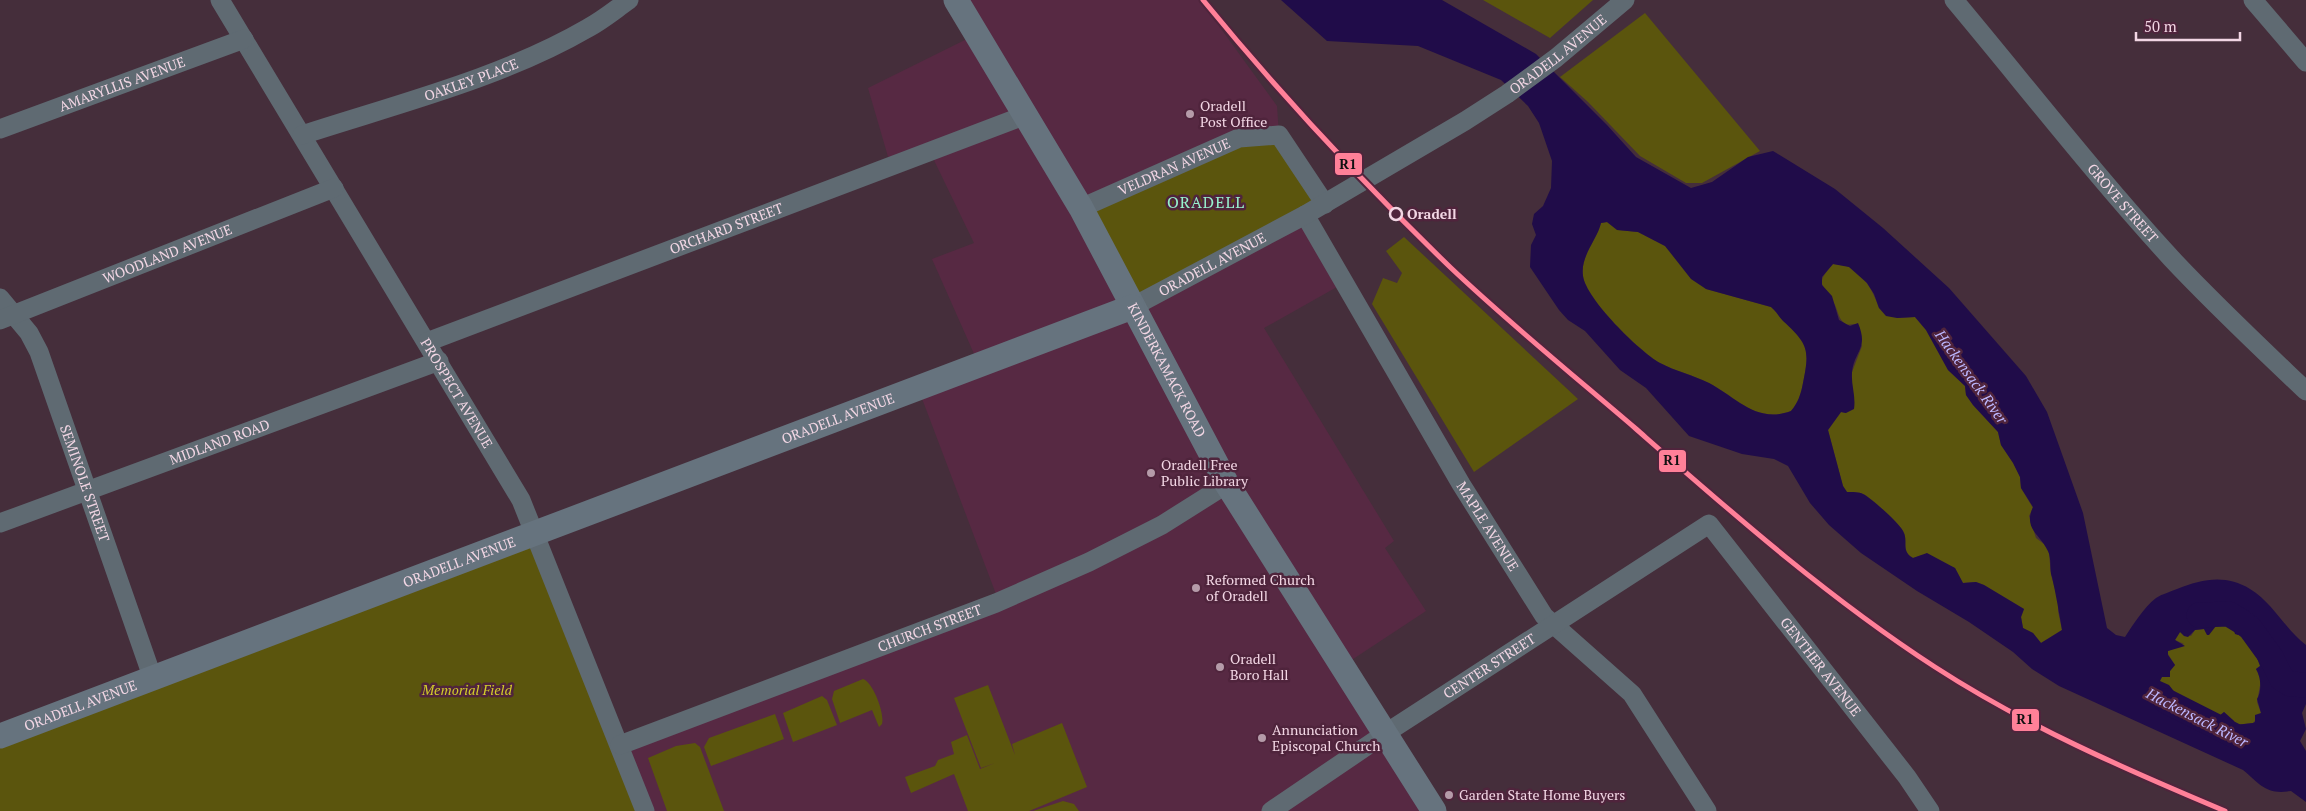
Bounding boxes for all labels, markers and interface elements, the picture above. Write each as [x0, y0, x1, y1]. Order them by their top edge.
street label: ORADELL AVENUE [1505, 10, 1610, 98]
scale bar [2136, 10, 2240, 42]
text: 50 m [2144, 16, 2177, 36]
street label: AMARYLLIS AVENUE [56, 52, 187, 115]
street label: OAKLEY PLACE [422, 53, 521, 105]
place label: Oradell Post Office [1200, 96, 1267, 131]
marker: Oradell Post Office [1184, 108, 1196, 120]
street label: VELDRAN AVENUE [1115, 133, 1233, 199]
line badge: R1 [1334, 152, 1363, 176]
text: R1 [1339, 154, 1357, 173]
street label: GROVE STREET [2083, 159, 2163, 247]
district label: ORADELL [1167, 191, 1245, 213]
street label: ORCHARD STREET [667, 198, 786, 258]
place label: Oradell [1407, 204, 1457, 223]
marker: Oradell [1389, 207, 1403, 221]
street label: WOODLAND AVENUE [100, 219, 235, 287]
street label: ORADELL AVENUE [1155, 227, 1269, 300]
street label: KINDERKAMACK ROAD [1124, 299, 1211, 440]
water label: Hackensack River [1930, 325, 2013, 428]
street label: PROSPECT AVENUE [417, 334, 498, 452]
street label: ORADELL AVENUE [779, 388, 897, 448]
street label: MIDLAND ROAD [167, 414, 272, 469]
street label: SEMINOLE STREET [56, 422, 115, 545]
line badge: R1 [1658, 449, 1687, 473]
text: R1 [1663, 450, 1681, 469]
place label: Oradell Free Public Library [1161, 455, 1249, 490]
marker: Oradell Free Public Library [1145, 467, 1157, 479]
street label: MAPLE AVENUE [1453, 478, 1523, 575]
street label: ORADELL AVENUE [400, 532, 518, 592]
place label: Reformed Church of Oradell [1206, 570, 1315, 605]
marker: Reformed Church of Oradell [1190, 582, 1202, 594]
street label: CHURCH STREET [875, 599, 985, 656]
street label: GENTHER AVENUE [1776, 613, 1866, 720]
street label: CENTER STREET [1439, 629, 1539, 703]
place label: Oradell Boro Hall [1230, 649, 1289, 684]
marker: Oradell Boro Hall [1214, 661, 1226, 673]
street label: ORADELL AVENUE [21, 675, 139, 735]
park label: Memorial Field [421, 680, 512, 699]
water label: Hackensack River [2142, 682, 2253, 752]
line badge: R1 [2011, 708, 2040, 732]
text: R1 [2016, 709, 2034, 728]
place label: Annunciation Episcopal Church [1272, 720, 1380, 755]
marker: Annunciation Episcopal Church [1256, 732, 1268, 744]
place label: Garden State Home Buyers [1459, 785, 1625, 804]
marker: Garden State Home Buyers [1443, 789, 1455, 801]

